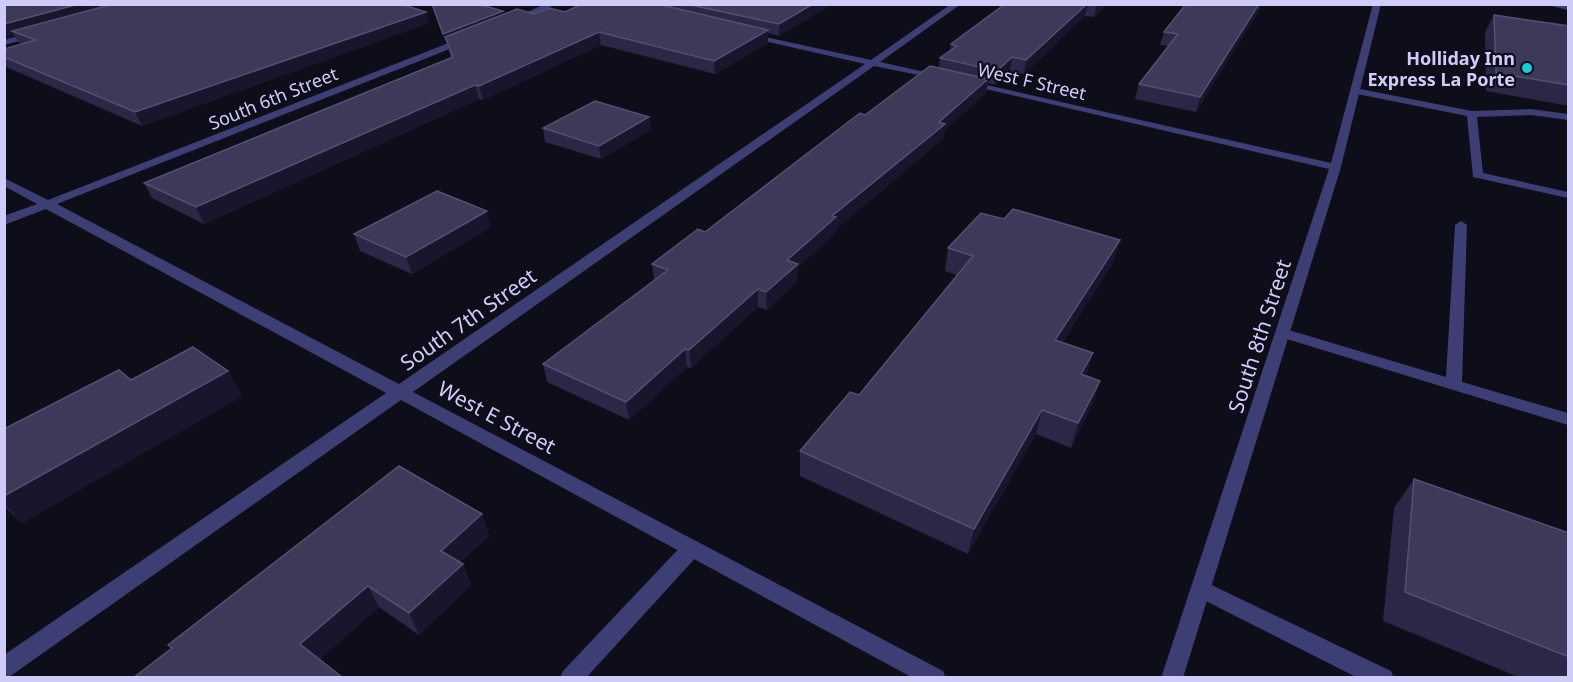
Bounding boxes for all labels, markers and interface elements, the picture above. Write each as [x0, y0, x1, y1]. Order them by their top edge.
place label: Holliday Inn Express La Porte [1367, 46, 1515, 91]
street label: West F Street [975, 57, 1089, 105]
street label: South 6th Street [205, 61, 341, 135]
marker: Holliday Inn Express La Porte [1520, 61, 1534, 75]
street label: South 8th Street [1221, 255, 1297, 416]
street label: South 7th Street [394, 261, 542, 376]
street label: West E Street [433, 374, 561, 460]

